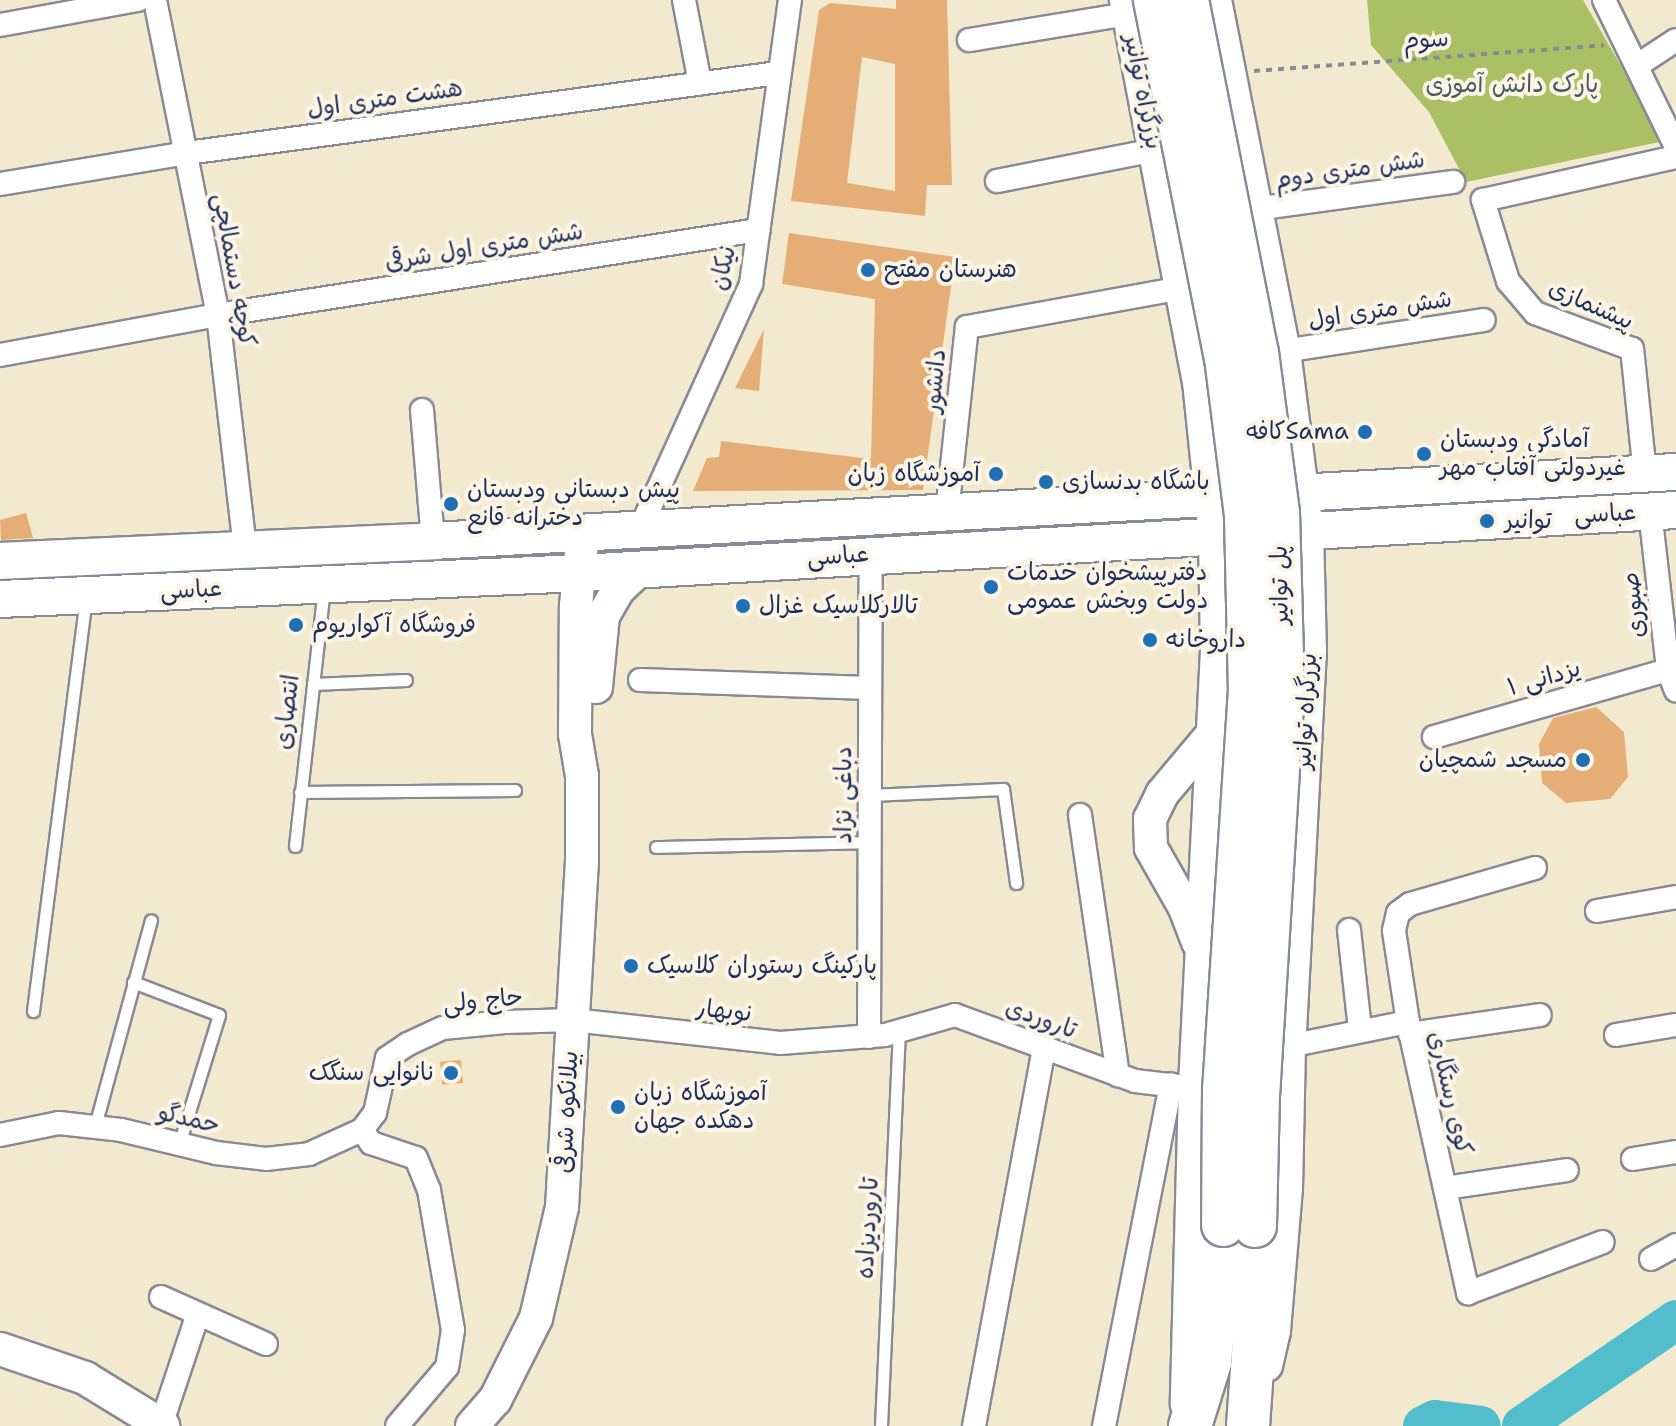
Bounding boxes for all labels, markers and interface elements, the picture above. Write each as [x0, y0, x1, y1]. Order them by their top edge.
street label: سوم [1402, 24, 1450, 56]
street label: بزرگراه توانیر [1118, 32, 1168, 152]
park label: پارک دانش آموزی [1425, 71, 1599, 99]
street label: هشت متری اول [305, 74, 465, 124]
street label: شش متری دوم [1273, 145, 1427, 195]
street label: کوچه دستمالچی [206, 191, 262, 349]
street label: شش متری اول شرقی [383, 217, 585, 277]
street label: نیکان [704, 243, 742, 293]
place label: هنرستان مفتح [884, 256, 1017, 284]
marker: هنرستان مفتح [859, 261, 877, 279]
street label: پیشنمازی [1544, 274, 1638, 336]
street label: شش متری اول [1306, 284, 1454, 336]
street label: دانشور [917, 348, 953, 414]
place label: کافهSama [1246, 418, 1349, 446]
marker: کافهSama [1356, 423, 1374, 441]
place label: آمادگی ودبستان غیردولتی آفتاب مهر [1440, 426, 1626, 482]
marker: آمادگی ودبستان غیردولتی آفتاب مهر [1415, 445, 1433, 463]
place label: آموزشگاه زبان [847, 460, 980, 488]
marker: آموزشگاه زبان [987, 465, 1005, 483]
place label: باشگاه بدنسازی [1062, 468, 1210, 496]
marker: باشگاه بدنسازی [1037, 473, 1055, 491]
place label: پیش دبستانی ودبستان دخترانه قانع [467, 476, 680, 532]
marker: پیش دبستانی ودبستان دخترانه قانع [442, 495, 460, 513]
street label: عباسى [1573, 498, 1637, 530]
place label: توانیر [1505, 507, 1552, 535]
marker: توانیر [1476, 510, 1498, 532]
street label: عباسى [806, 539, 870, 573]
street label: پل توانیر [1265, 545, 1295, 625]
place label: دفترپیشخوان خدمات دولت وبخش عمومی [1007, 559, 1208, 615]
street label: صبوری [1616, 571, 1652, 639]
street label: عباسى [159, 574, 223, 606]
marker: دفترپیشخوان خدمات دولت وبخش عمومی [982, 578, 1000, 596]
place label: تالارکلاسیک غزال [759, 592, 918, 620]
marker: تالارکلاسیک غزال [734, 597, 752, 615]
place label: فروشگاه آکواریوم [312, 611, 476, 639]
marker: فروشگاه آکواریوم [287, 616, 305, 634]
place label: داروخانه [1166, 626, 1246, 654]
marker: داروخانه [1141, 631, 1159, 649]
street label: بزرگراه توانیر [1289, 652, 1323, 770]
street label: یزدانی ۱ [1504, 654, 1584, 702]
street label: انتصاری [268, 673, 306, 751]
street label: دباغی نژاد [830, 746, 858, 844]
place label: مسجد شمچیان [1419, 746, 1567, 774]
marker: مسجد شمچیان [1574, 751, 1592, 769]
place label: پارکینگ رستوران کلاسیک [647, 952, 877, 980]
marker: پارکینگ رستوران کلاسیک [622, 957, 640, 975]
street label: حاج ولی [442, 982, 524, 1020]
street label: تاروردی [1002, 993, 1080, 1045]
street label: نوبهار [695, 994, 753, 1028]
street label: کوی رستگاری [1422, 1028, 1478, 1158]
street label: بیلانکوه شرقی [549, 1050, 585, 1174]
place label: نانوایی سنگک [309, 1059, 435, 1087]
marker: نانوایی سنگک [442, 1064, 460, 1082]
place label: آموزشگاه زبان دهکده جهان [634, 1079, 767, 1135]
street label: حمدگو [156, 1098, 222, 1140]
marker: آموزشگاه زبان دهکده جهان [609, 1098, 627, 1116]
street label: تاروردیزاده [851, 1176, 885, 1280]

